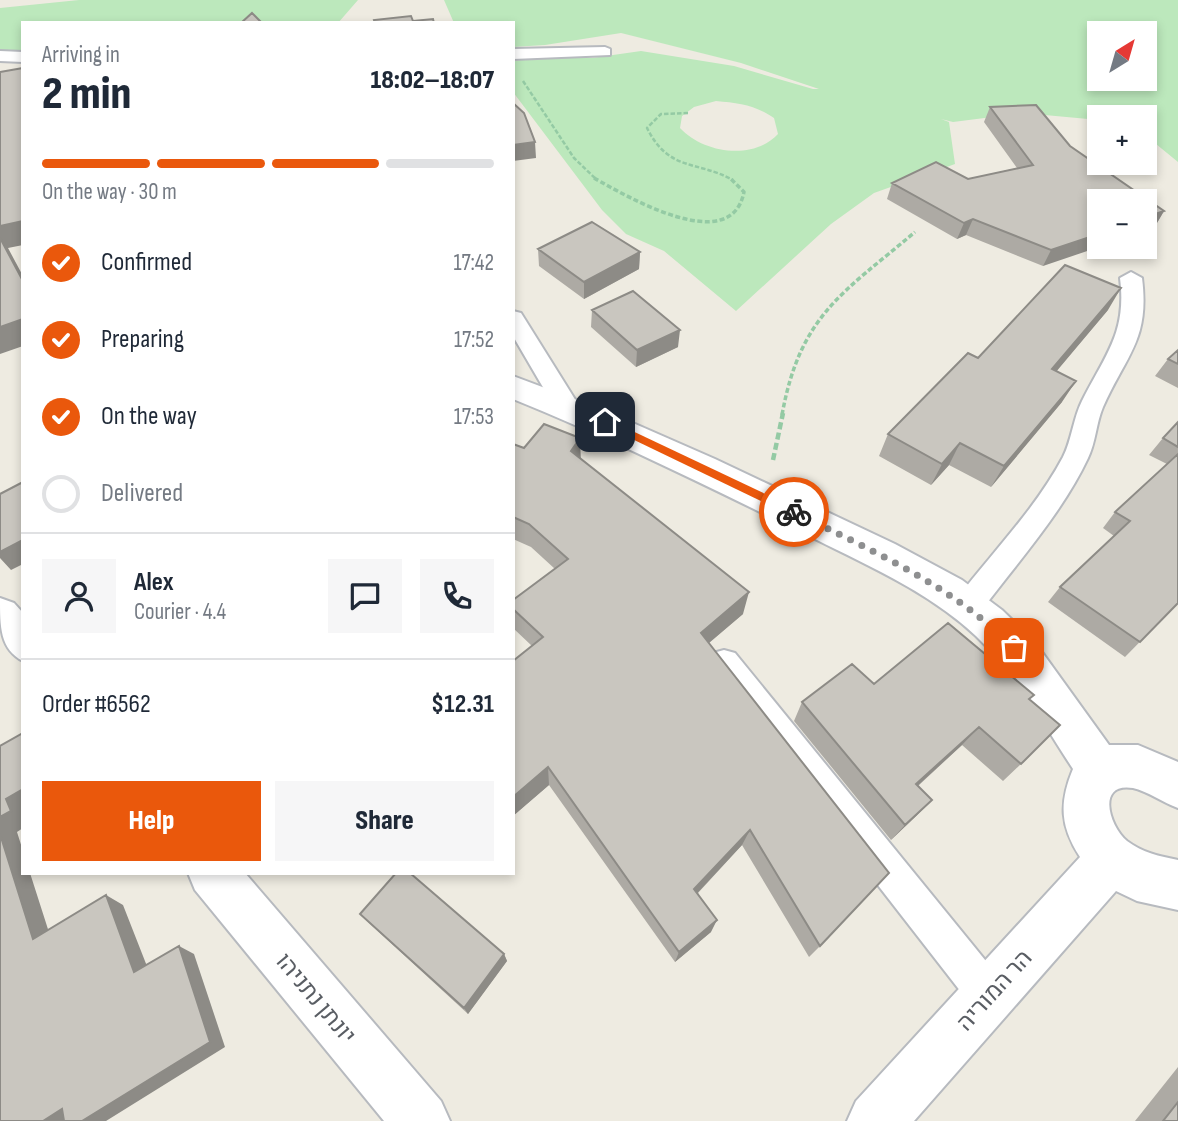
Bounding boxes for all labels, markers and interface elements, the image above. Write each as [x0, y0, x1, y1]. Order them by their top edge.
north arrow [1087, 21, 1157, 91]
map controls [1087, 21, 1157, 259]
text: Arriving in [42, 41, 120, 69]
text: 18:02–18:07 [371, 65, 494, 96]
text: 2 min [42, 67, 131, 122]
button: + [1087, 105, 1157, 175]
text: On the way · 30 m [42, 178, 177, 206]
button: − [1087, 189, 1157, 259]
icon: check [42, 244, 80, 282]
text: Confirmed [101, 247, 192, 278]
text: 17:42 [453, 249, 494, 277]
icon: check [42, 321, 80, 359]
text: Preparing [101, 324, 184, 355]
text: 17:52 [454, 326, 494, 354]
pin [575, 392, 635, 452]
icon: check [42, 398, 80, 436]
text: On the way [101, 401, 197, 432]
text: 17:53 [454, 403, 494, 431]
icon: home [586, 403, 624, 441]
courier [759, 477, 829, 547]
text: Delivered [101, 478, 183, 509]
icon: bike [775, 493, 813, 531]
button: person [42, 559, 116, 633]
button: chat [328, 559, 402, 633]
button: phone [420, 559, 494, 633]
text: Alex [134, 567, 174, 598]
text: Courier · 4.4 [134, 598, 226, 626]
pin [984, 618, 1044, 678]
icon: bag [995, 629, 1033, 667]
text: Order #6562 [42, 689, 151, 720]
text: $12.31 [431, 689, 494, 720]
button: Help [42, 781, 261, 861]
button: Share [275, 781, 494, 861]
street label: הר המוריה [950, 944, 1038, 1037]
street label: יונתן נתניהו [269, 947, 362, 1050]

